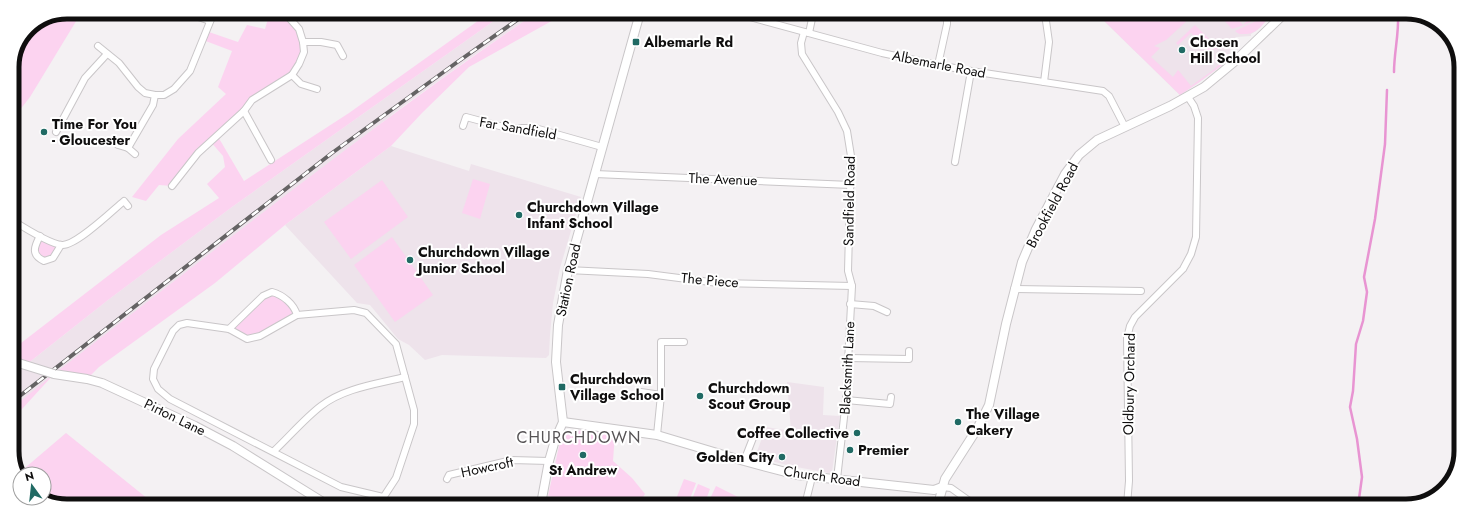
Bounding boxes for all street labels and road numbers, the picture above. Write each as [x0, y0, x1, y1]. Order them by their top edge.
street label: Albemarle Road [890, 45, 988, 83]
street label: Far Sandfield [478, 111, 558, 145]
street label: Sandfield Road [838, 156, 860, 246]
street label: Brookfield Road [1021, 159, 1083, 251]
street label: The Avenue [688, 168, 758, 190]
street label: Station Road [551, 242, 585, 318]
street label: The Piece [680, 268, 740, 292]
street label: Blacksmith Lane [835, 321, 859, 415]
street label: Oldbury Orchard [1118, 333, 1140, 435]
street label: Pirton Lane [141, 393, 209, 441]
street label: Howcroft [459, 452, 516, 482]
street label: Church Road [782, 461, 862, 491]

